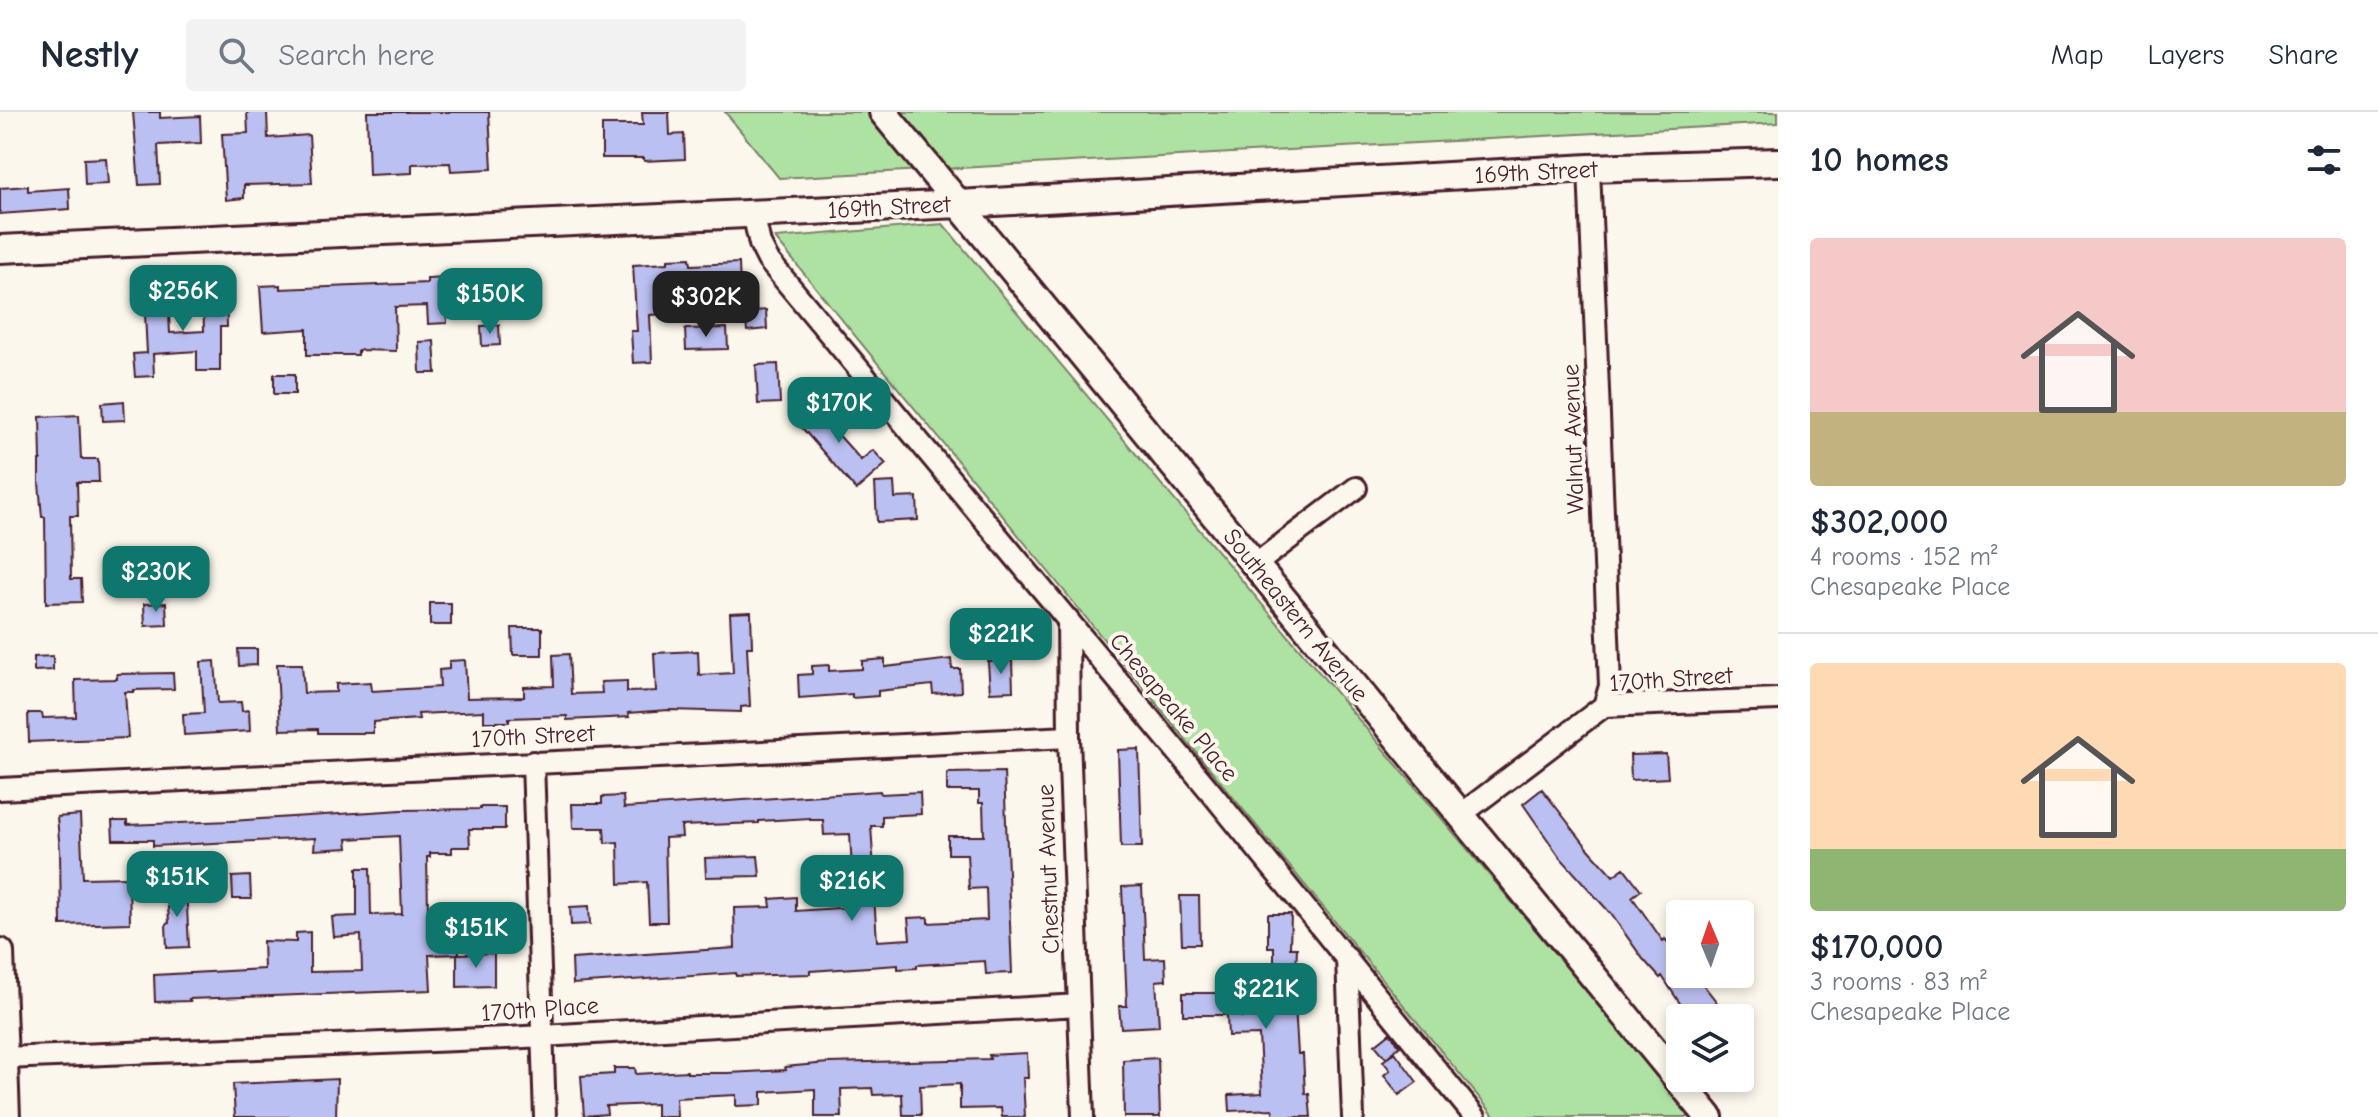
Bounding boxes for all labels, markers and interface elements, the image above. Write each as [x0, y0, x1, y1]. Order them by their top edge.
search box [186, 19, 746, 91]
text: Nestly [40, 33, 138, 77]
icon: search [214, 33, 258, 77]
text: Search here [278, 38, 435, 73]
text: Map [2051, 39, 2104, 71]
text: Layers [2148, 39, 2224, 71]
text: Share [2268, 39, 2338, 71]
icon: filters [2302, 138, 2346, 182]
text: 10 homes [1810, 140, 1949, 180]
street label: 169th Street [1474, 155, 1599, 189]
street label: 169th Street [827, 190, 952, 224]
pin: $256K [127, 265, 239, 333]
pin: $150K [434, 268, 546, 336]
pin: $302K [650, 271, 762, 339]
text: $256K [148, 276, 218, 306]
text: $150K [455, 279, 525, 309]
text: $302K [671, 282, 741, 312]
icon: home [2006, 290, 2150, 434]
street label: Walnut Avenue [1556, 363, 1590, 515]
pin: $170K [783, 377, 895, 445]
text: $170K [805, 388, 873, 418]
text: $302,000 [1810, 502, 1948, 542]
street label: Southeastern Avenue [1218, 523, 1374, 707]
text: 4 rooms · 152 m² [1810, 542, 1998, 572]
pin: $230K [100, 546, 212, 614]
text: $230K [121, 557, 191, 587]
text: Chesapeake Place [1810, 572, 2010, 602]
pin: $221K [945, 608, 1057, 676]
text: $221K [968, 619, 1034, 649]
street label: Chesapeake Place [1104, 627, 1244, 787]
street label: 170th Street [1609, 661, 1735, 697]
icon: home [2006, 715, 2150, 859]
street label: 170th Street [471, 719, 596, 753]
street label: Chestnut Avenue [1031, 784, 1065, 954]
pin: $151K [121, 851, 233, 919]
pin: $216K [796, 855, 908, 923]
text: $151K [145, 862, 209, 892]
text: $216K [818, 866, 886, 896]
north arrow [1666, 900, 1754, 988]
map controls [1666, 900, 1754, 1092]
pin: $151K [420, 902, 532, 970]
text: $151K [444, 913, 508, 943]
text: $170,000 [1810, 927, 1943, 967]
pin: $221K [1210, 963, 1322, 1031]
text: 3 rooms · 83 m² [1810, 967, 1987, 997]
text: $221K [1233, 974, 1299, 1004]
street label: 170th Place [480, 991, 600, 1027]
text: Chesapeake Place [1810, 997, 2010, 1027]
button: layers [1666, 1004, 1754, 1092]

